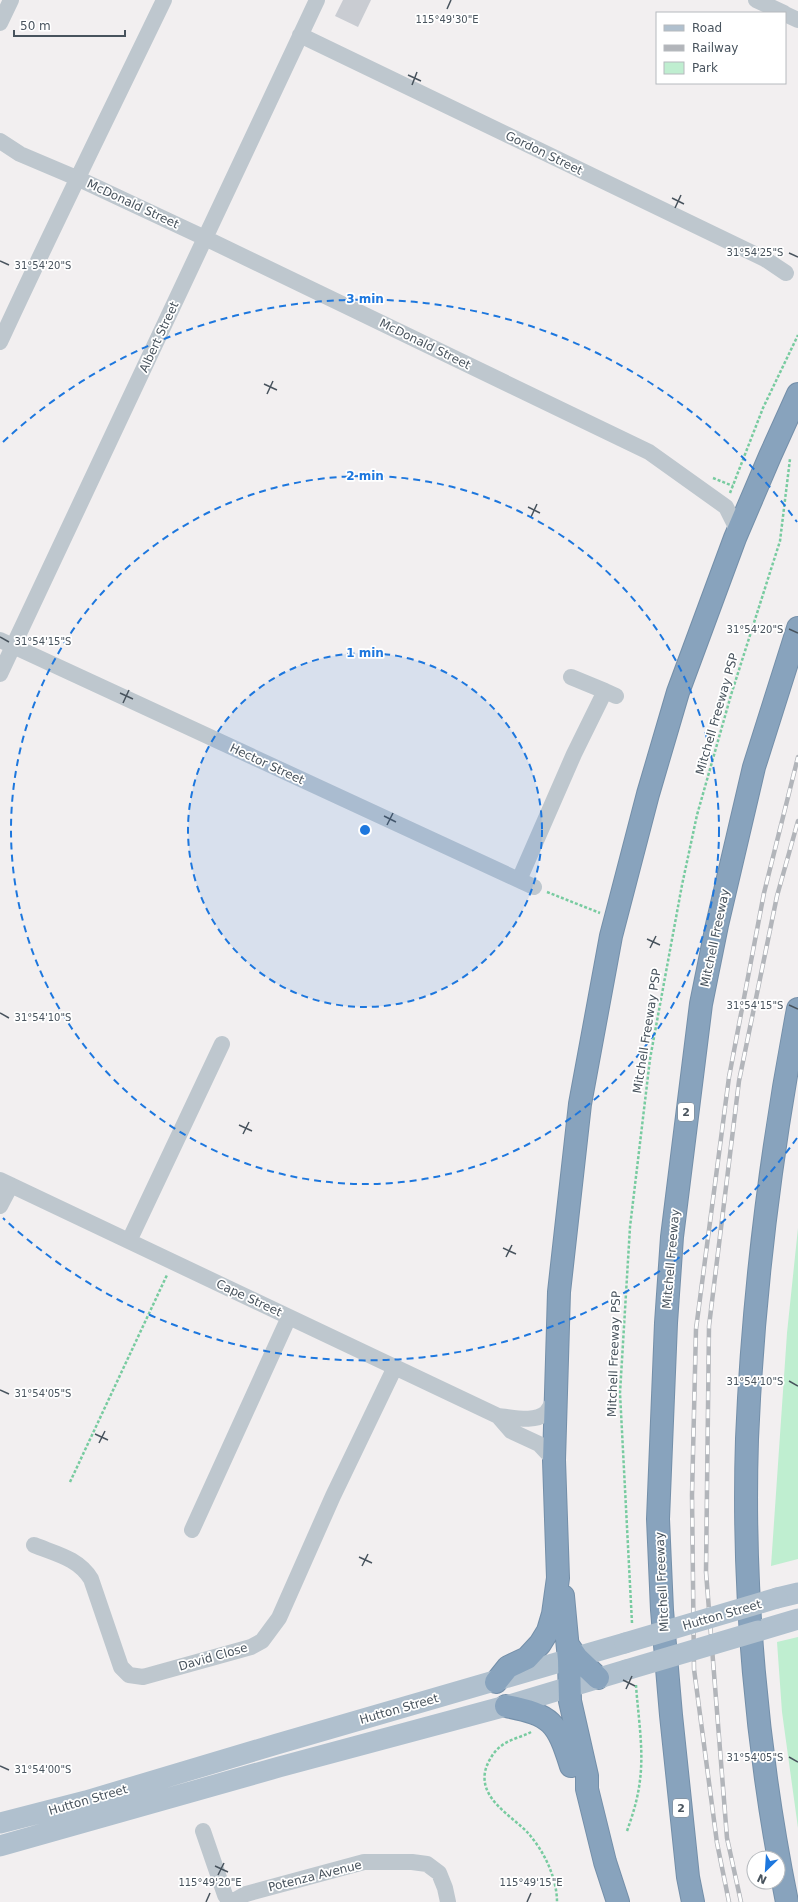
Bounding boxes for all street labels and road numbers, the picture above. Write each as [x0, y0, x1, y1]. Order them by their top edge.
street label: Gordon Street [503, 128, 585, 178]
street label: McDonald Street [85, 177, 181, 232]
street label: Albert Street [136, 299, 182, 375]
street label: McDonald Street [377, 316, 473, 372]
street label: Mitchell Freeway PSP [693, 651, 741, 777]
street label: Hector Street [228, 741, 307, 787]
street label: Mitchell Freeway [698, 888, 732, 988]
street label: Mitchell Freeway PSP [630, 968, 664, 1094]
road number: 2 [678, 1103, 694, 1121]
street label: Mitchell Freeway [660, 1208, 682, 1310]
street label: Cape Street [214, 1277, 284, 1319]
street label: Mitchell Freeway PSP [605, 1291, 623, 1417]
street label: Mitchell Freeway [652, 1532, 672, 1632]
street label: Hutton Street [681, 1597, 763, 1633]
street label: David Close [177, 1640, 249, 1674]
street label: Hutton Street [358, 1691, 440, 1727]
street label: Hutton Street [47, 1782, 129, 1818]
road number: 2 [673, 1799, 689, 1817]
street label: Potenza Avenue [267, 1858, 363, 1894]

